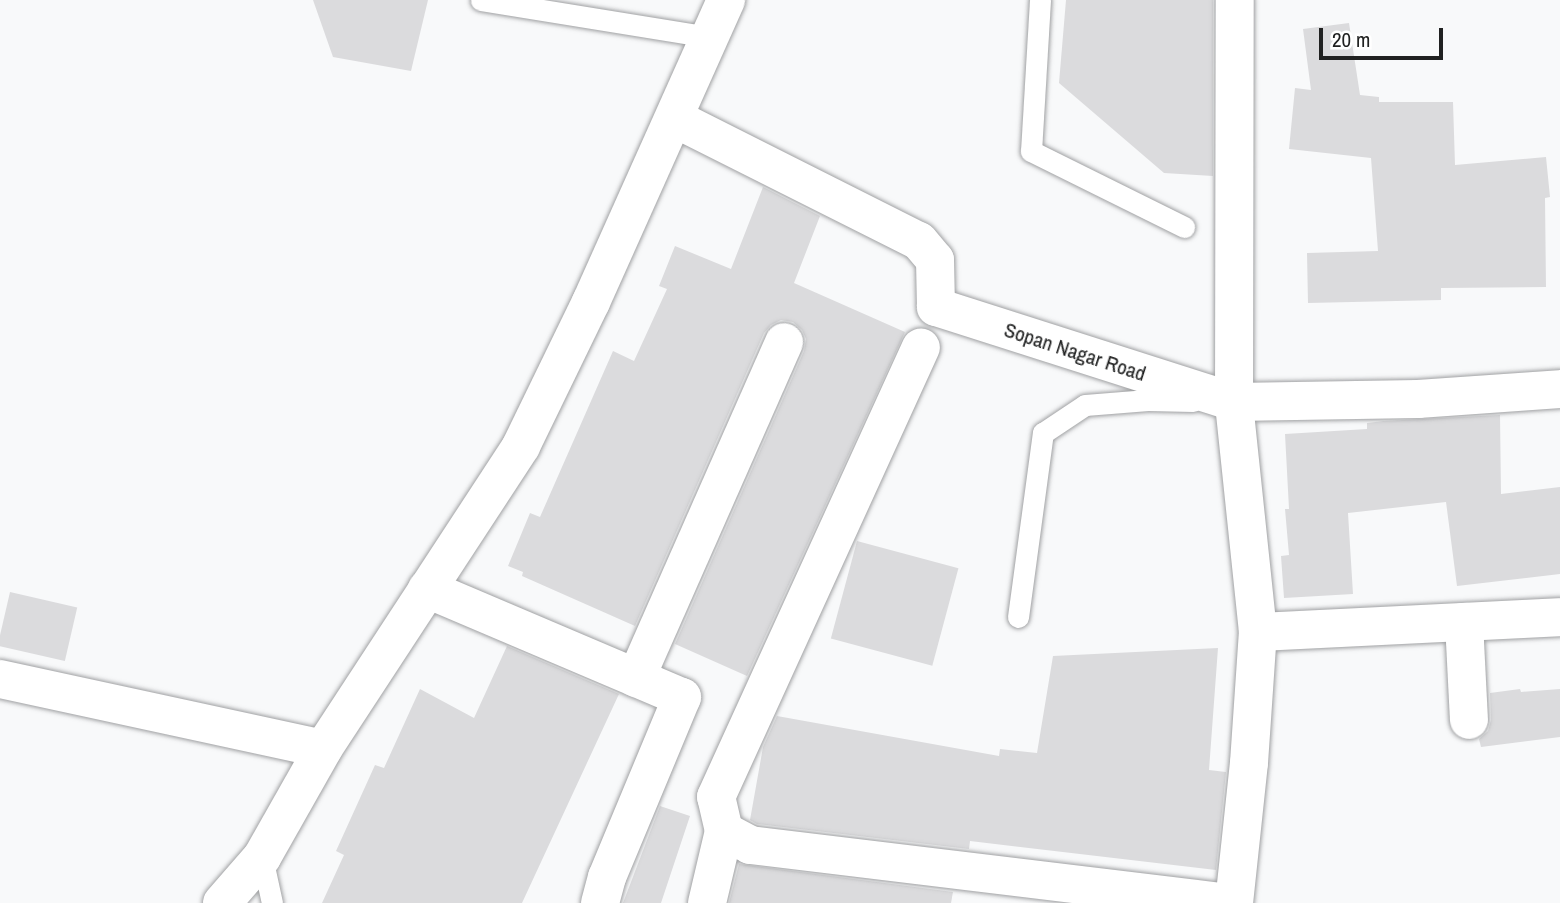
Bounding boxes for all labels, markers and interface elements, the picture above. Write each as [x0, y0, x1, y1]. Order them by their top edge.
scale bar [1322, 14, 1446, 58]
text: 20 m [1332, 25, 1370, 54]
street label: Sopan Nagar Road [1001, 317, 1149, 387]

